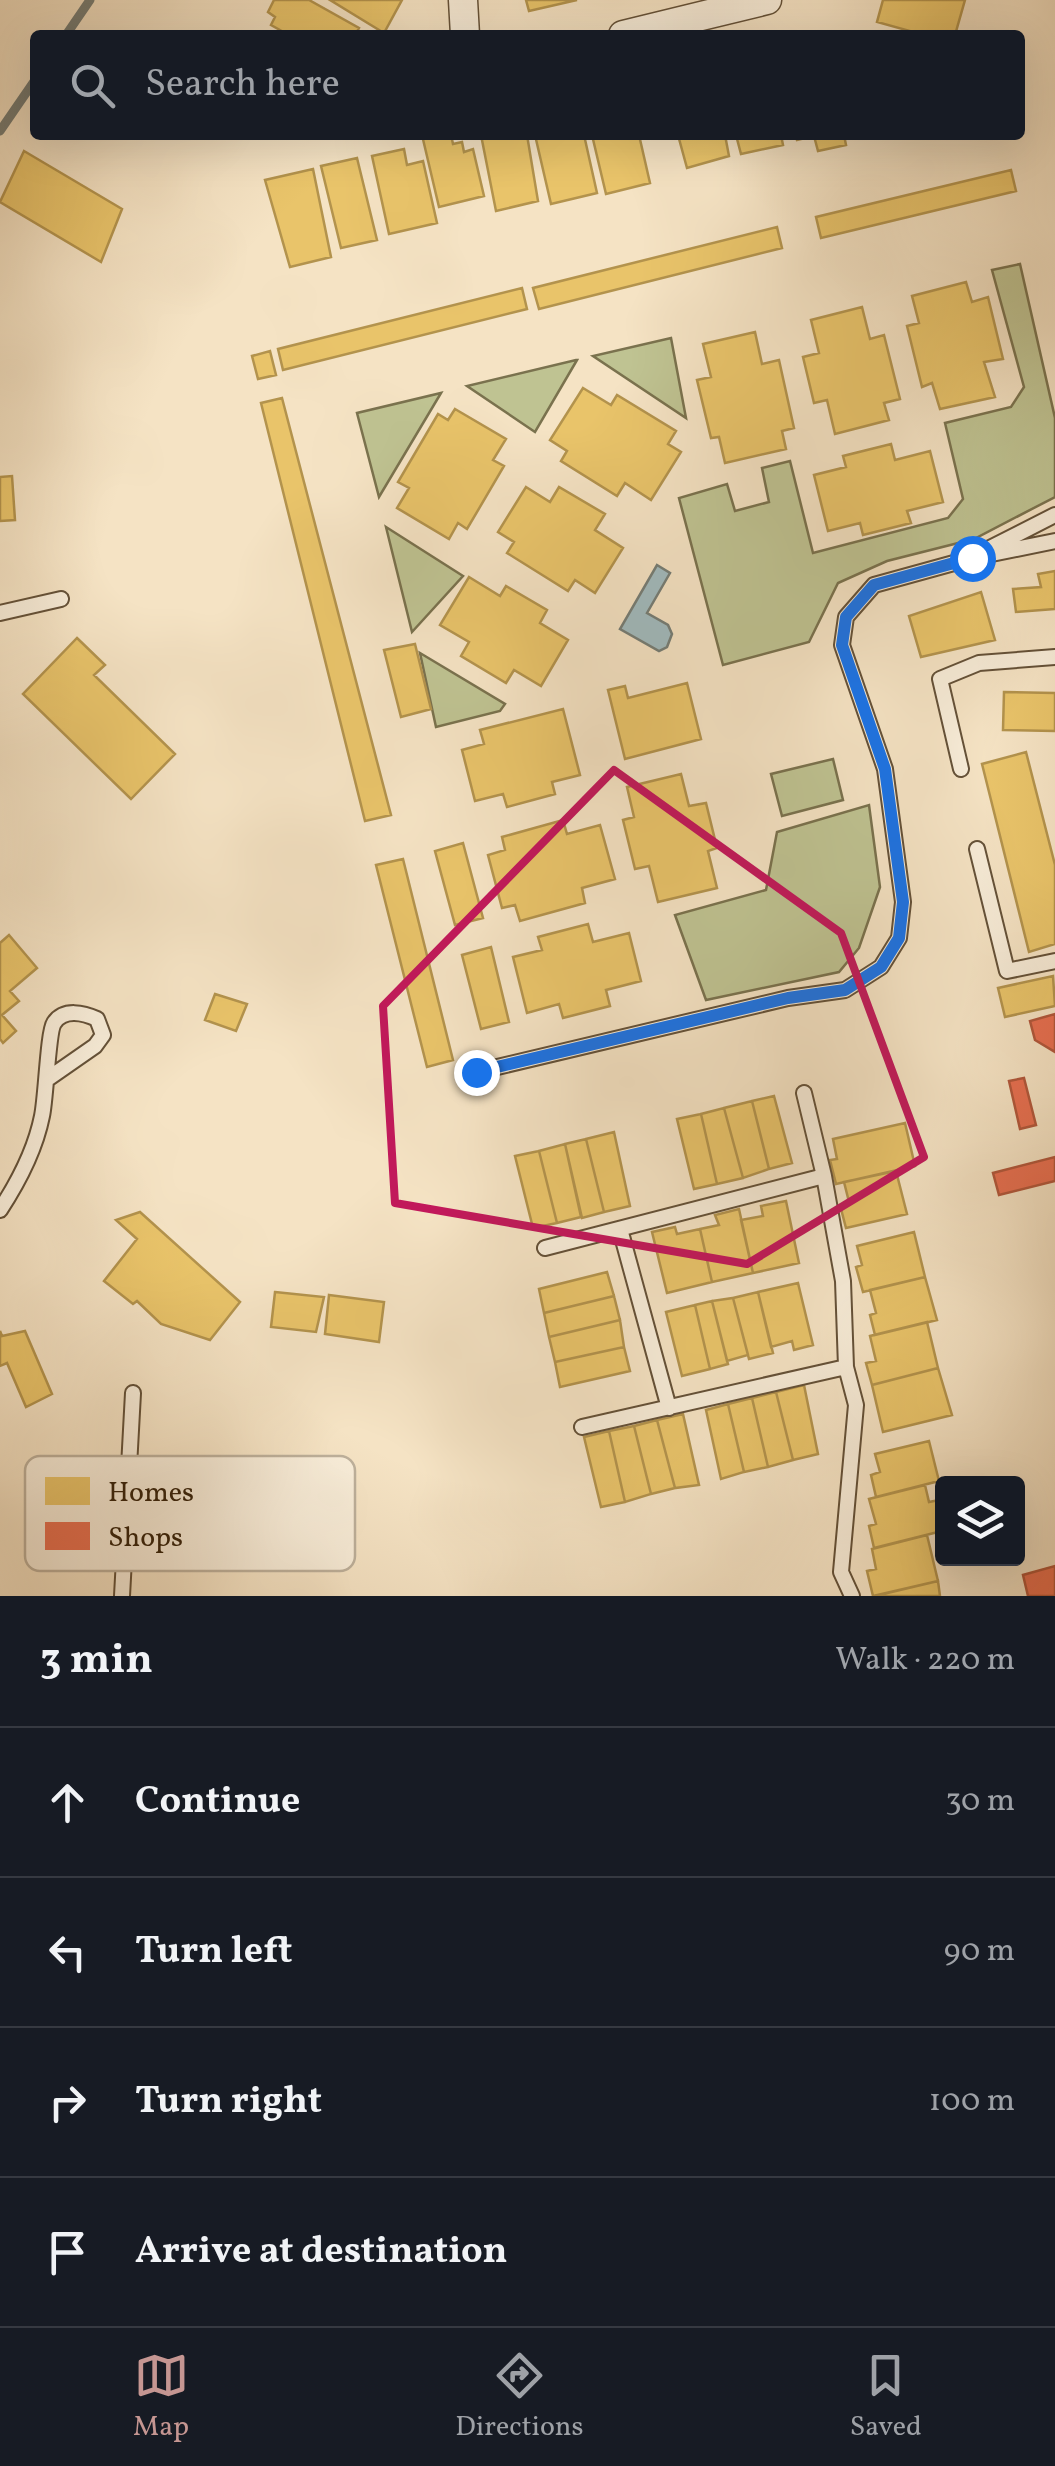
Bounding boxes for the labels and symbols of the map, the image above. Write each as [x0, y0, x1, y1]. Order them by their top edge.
route start [950, 536, 996, 582]
route end [454, 1050, 500, 1096]
legend [25, 1456, 355, 1571]
text: Homes [108, 1474, 194, 1513]
text: Shops [108, 1519, 183, 1558]

